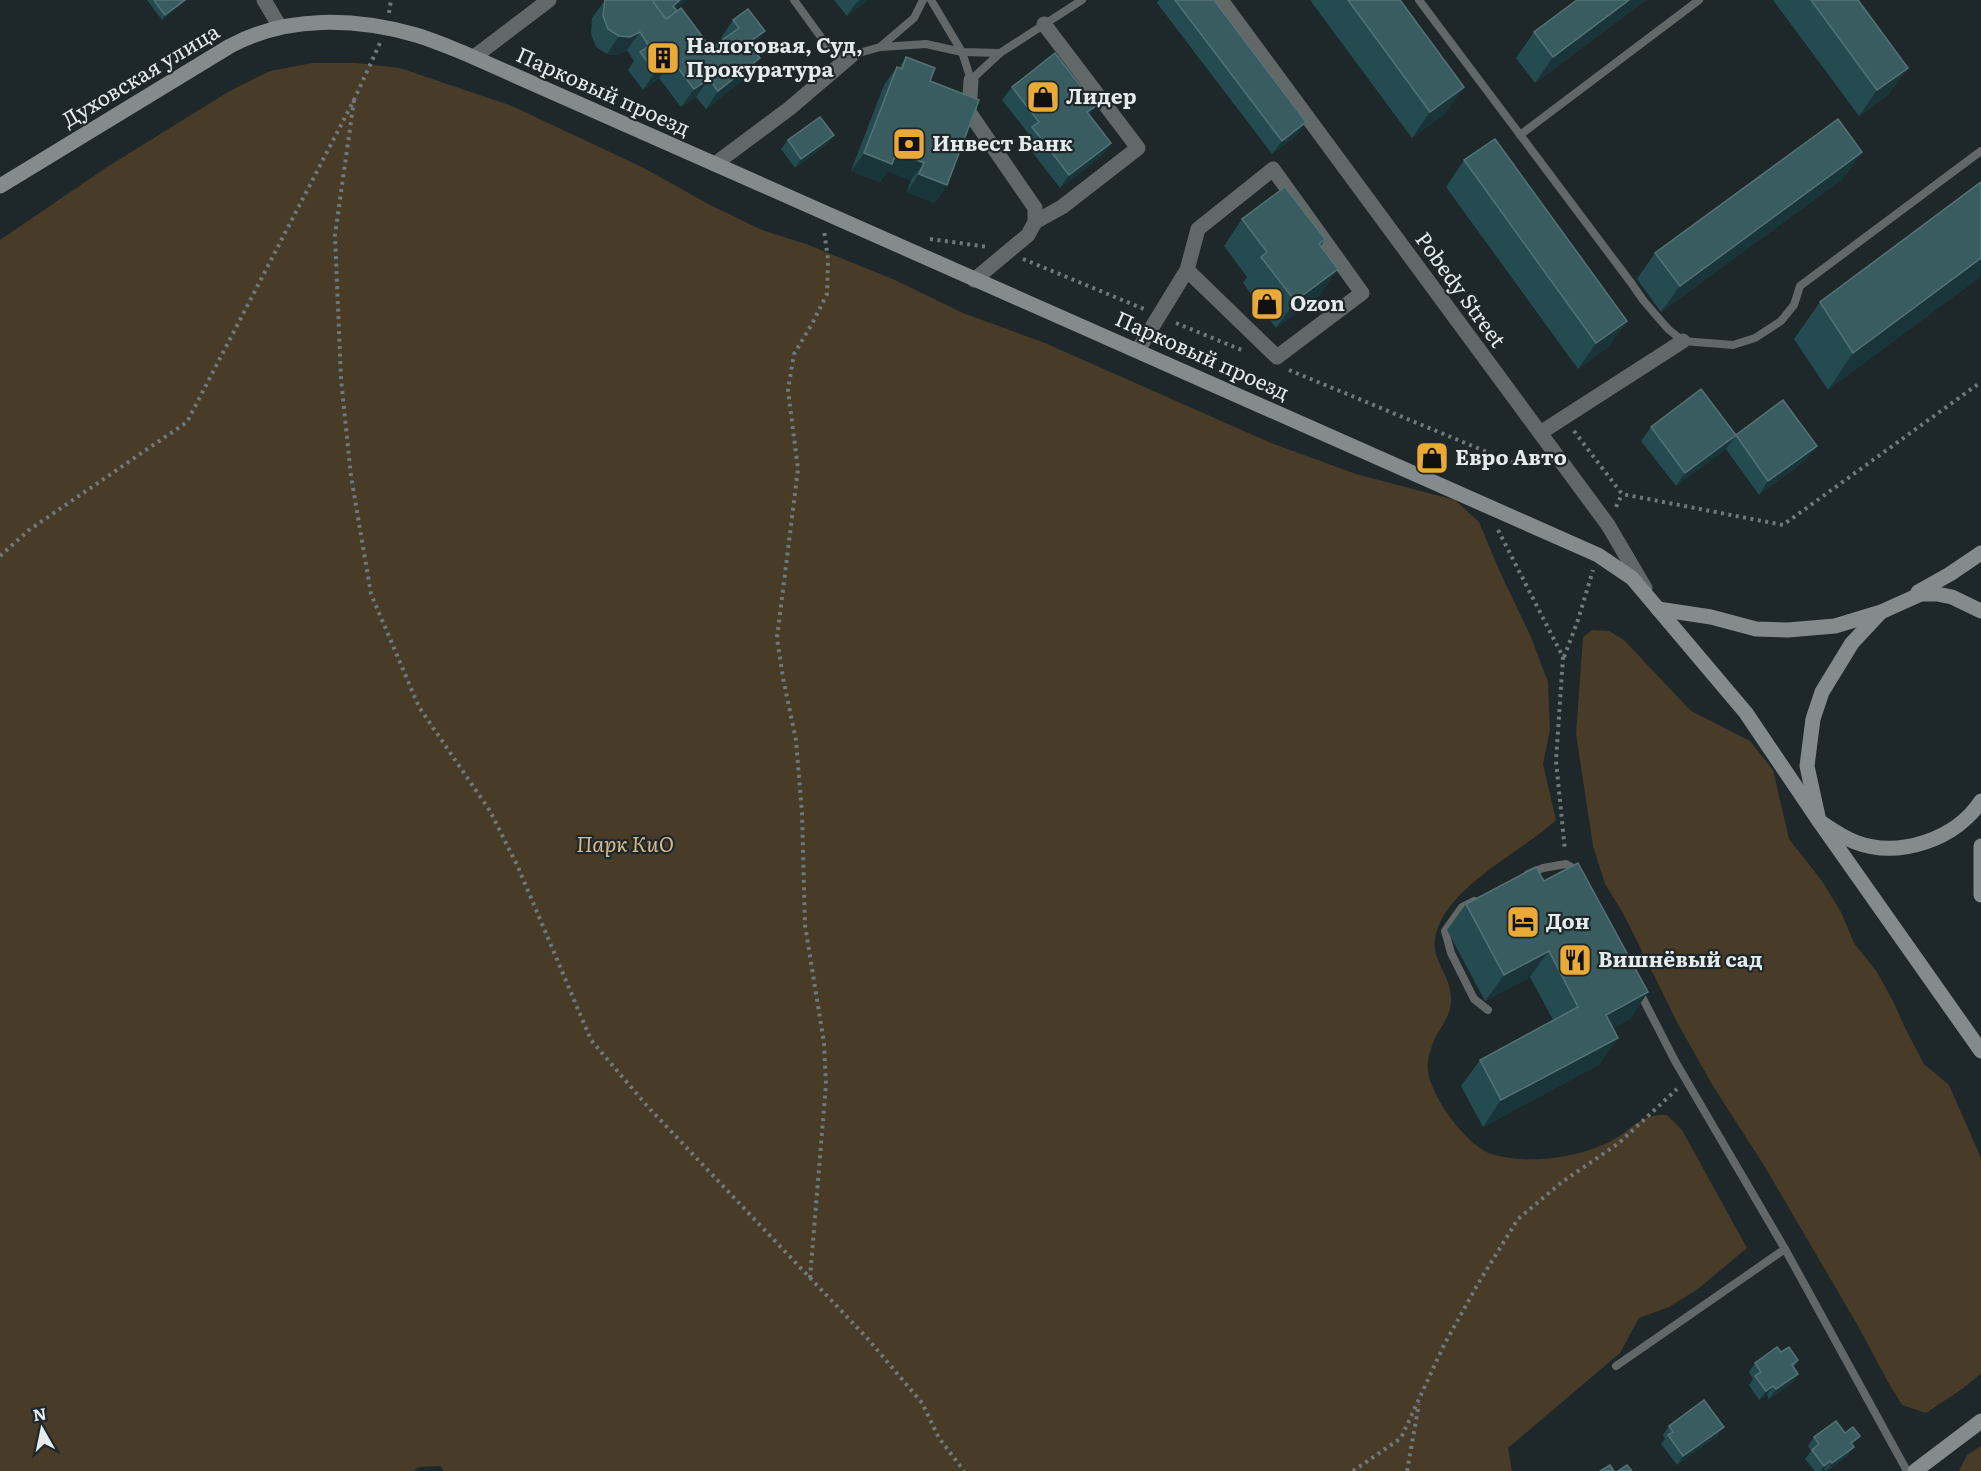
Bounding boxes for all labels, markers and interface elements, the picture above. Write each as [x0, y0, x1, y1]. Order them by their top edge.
street label: Духовская улица [55, 14, 225, 133]
place label: Налоговая, Суд, Прокуратура [686, 28, 863, 83]
street label: Парковый проезд [512, 37, 696, 142]
building icon: Налоговая, Суд, Прокуратура [645, 40, 681, 76]
shop icon: Лидер [1025, 79, 1061, 115]
place label: Лидер [1066, 79, 1137, 110]
bank icon: Инвест Банк [891, 126, 927, 162]
place label: Инвест Банк [932, 126, 1073, 157]
street label: Pobedy Street [1409, 224, 1515, 353]
shop icon: Ozon [1249, 286, 1285, 322]
place label: Ozon [1290, 286, 1345, 317]
street label: Парковый проезд [1111, 301, 1295, 406]
shop icon: Евро Авто [1414, 440, 1450, 476]
place label: Евро Авто [1455, 440, 1567, 471]
park label: Парк КиО [576, 827, 674, 858]
hotel icon: Дон [1505, 904, 1541, 940]
place label: Дон [1546, 904, 1590, 935]
restaurant icon: Вишнёвый сад [1557, 942, 1593, 978]
place label: Вишнёвый сад [1598, 942, 1763, 973]
north arrow [12, 1399, 72, 1459]
text: N [31, 1400, 48, 1426]

